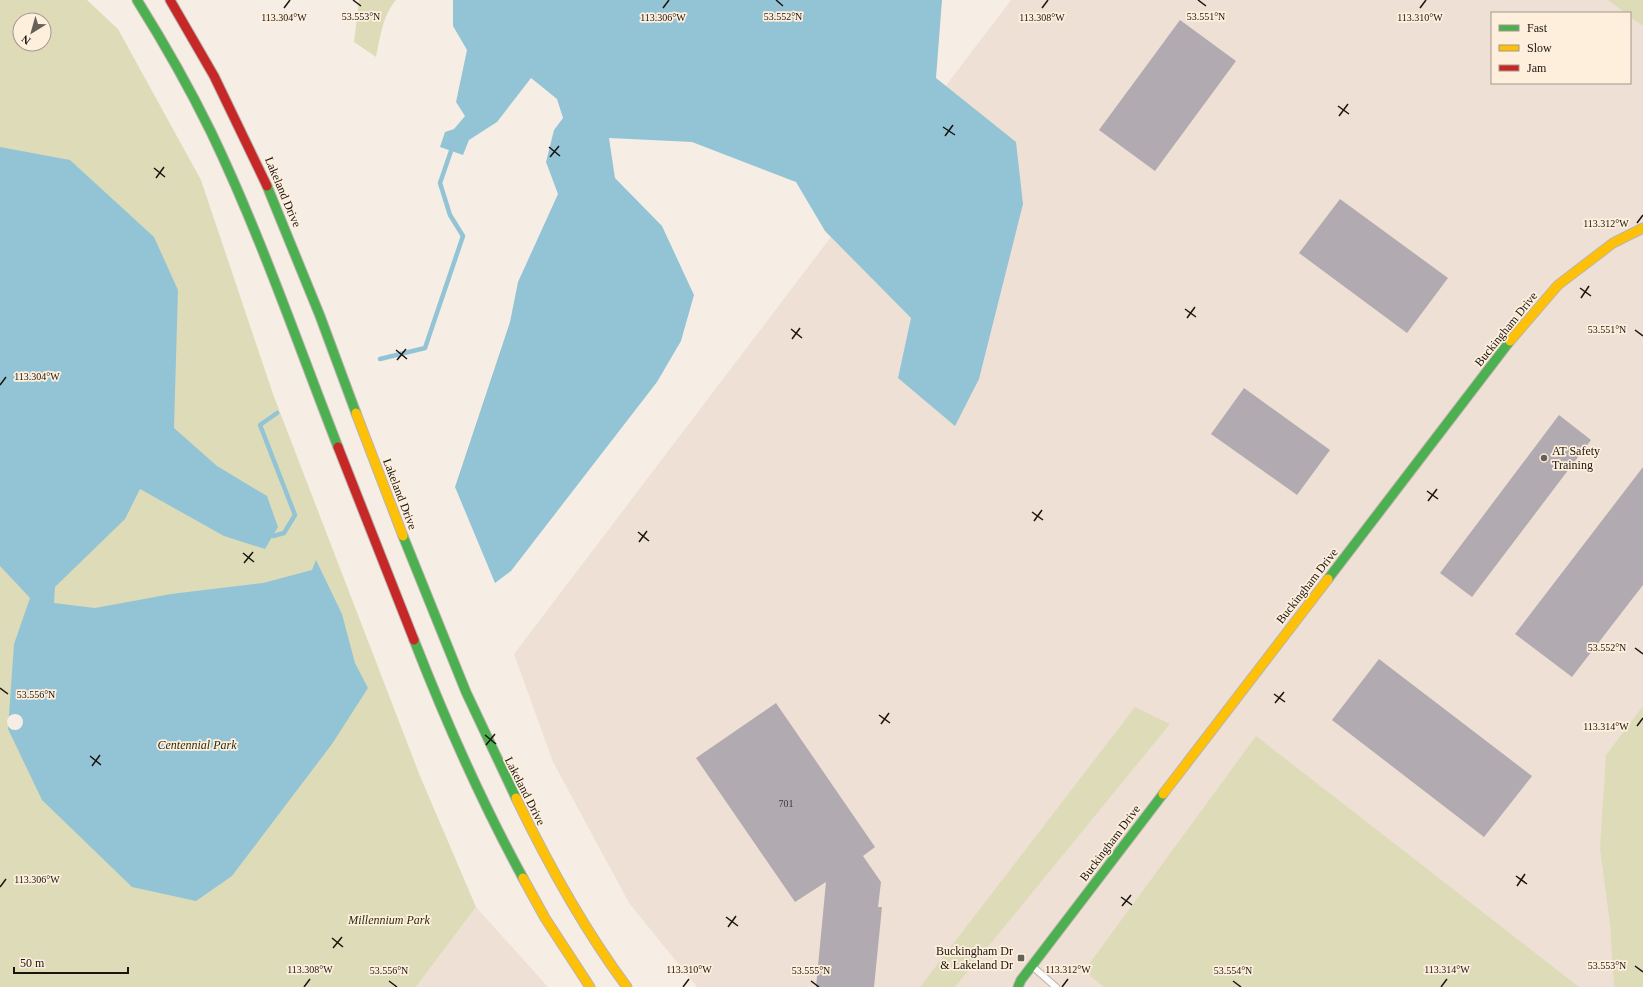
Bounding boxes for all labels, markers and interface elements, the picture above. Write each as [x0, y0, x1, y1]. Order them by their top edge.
text: 53.553°N [342, 11, 380, 22]
text: 53.552°N [764, 11, 802, 22]
text: 53.551°N [1187, 11, 1225, 22]
north arrow [12, 12, 52, 52]
text: 113.304°W [261, 12, 307, 23]
text: 113.306°W [640, 12, 686, 23]
text: 113.308°W [1019, 12, 1065, 23]
text: 113.310°W [1397, 12, 1443, 23]
legend [1491, 12, 1631, 84]
text: Fast [1527, 21, 1548, 35]
text: N [19, 33, 33, 47]
text: Slow [1527, 41, 1552, 55]
text: Jam [1527, 61, 1547, 75]
street label: Lakeland Drive [262, 155, 304, 229]
text: 113.312°W [1583, 218, 1629, 229]
street label: Buckingham Drive [1472, 289, 1540, 369]
text: 53.551°N [1588, 324, 1626, 335]
text: 113.304°W [14, 371, 60, 382]
place label: AT Safety Training [1552, 444, 1600, 472]
marker: AT Safety Training [1539, 453, 1549, 463]
street label: Lakeland Drive [380, 456, 420, 532]
street label: Buckingham Drive [1273, 546, 1341, 626]
text: 53.552°N [1588, 642, 1626, 653]
text: 53.556°N [17, 689, 55, 700]
text: 113.314°W [1583, 721, 1629, 732]
park label: Centennial Park [158, 738, 237, 752]
street label: Lakeland Drive [502, 754, 548, 828]
house number: 701 [779, 798, 794, 809]
street label: Buckingham Drive [1077, 802, 1143, 884]
text: 113.306°W [14, 874, 60, 885]
park label: Millennium Park [347, 913, 430, 927]
place label: Buckingham Dr & Lakeland Dr [936, 944, 1013, 972]
scale bar [14, 949, 128, 975]
marker: Buckingham Dr & Lakeland Dr [1016, 953, 1026, 963]
text: 50 m [20, 956, 45, 970]
text: 53.553°N [1588, 960, 1626, 971]
text: 113.308°W [287, 964, 333, 975]
text: 113.310°W [666, 964, 712, 975]
text: 113.312°W [1045, 964, 1091, 975]
text: 113.314°W [1424, 964, 1470, 975]
text: 53.556°N [370, 965, 408, 976]
text: 53.555°N [792, 965, 830, 976]
text: 53.554°N [1214, 965, 1252, 976]

